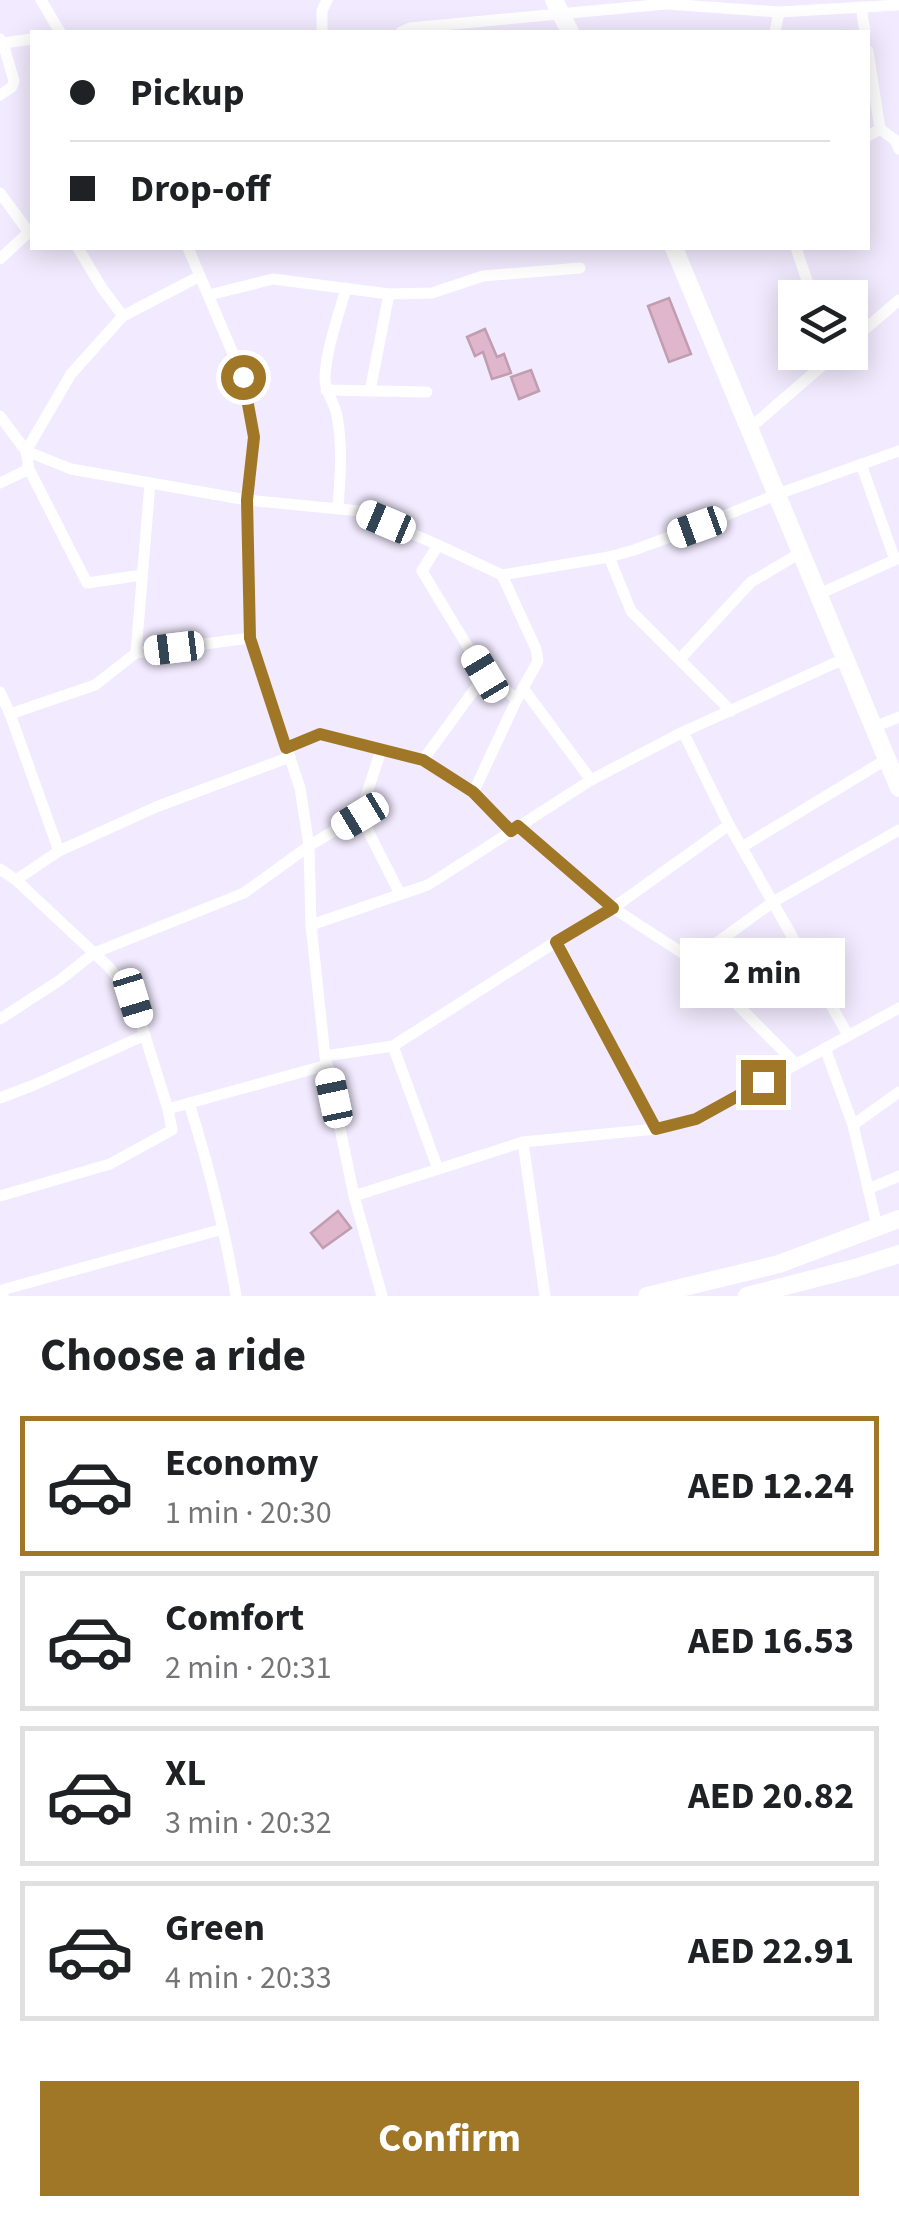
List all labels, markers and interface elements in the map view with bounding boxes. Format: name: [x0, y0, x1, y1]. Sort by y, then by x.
text: Pickup: [130, 66, 244, 120]
text: Drop-off: [130, 162, 270, 216]
map controls: [778, 280, 868, 370]
button: layers: [778, 280, 868, 370]
route start: [221, 355, 266, 400]
car: [353, 496, 419, 548]
car: [664, 503, 730, 551]
car: [142, 629, 206, 667]
car: [457, 641, 513, 707]
car: [327, 788, 393, 844]
callout: 2 min: [680, 937, 846, 1007]
text: 2 min: [724, 950, 801, 996]
car: [110, 965, 156, 1031]
route end: [741, 1060, 786, 1105]
car: [313, 1066, 355, 1130]
text: Choose a ride: [40, 1324, 306, 1388]
text: Economy: [165, 1436, 318, 1490]
icon: car: [45, 1441, 135, 1531]
text: AED 12.24: [688, 1459, 854, 1513]
text: 1 min · 20:30: [165, 1490, 332, 1536]
text: Comfort: [165, 1591, 304, 1645]
icon: car: [45, 1596, 135, 1686]
text: AED 16.53: [688, 1614, 854, 1668]
text: 2 min · 20:31: [165, 1645, 332, 1691]
text: XL: [165, 1746, 206, 1800]
icon: car: [45, 1751, 135, 1841]
text: AED 20.82: [688, 1769, 854, 1823]
text: 3 min · 20:32: [165, 1800, 332, 1846]
text: Green: [165, 1901, 265, 1955]
icon: car: [45, 1906, 135, 1996]
text: AED 22.91: [688, 1924, 854, 1978]
text: 4 min · 20:33: [165, 1955, 332, 2001]
button: Confirm: [40, 2081, 859, 2196]

